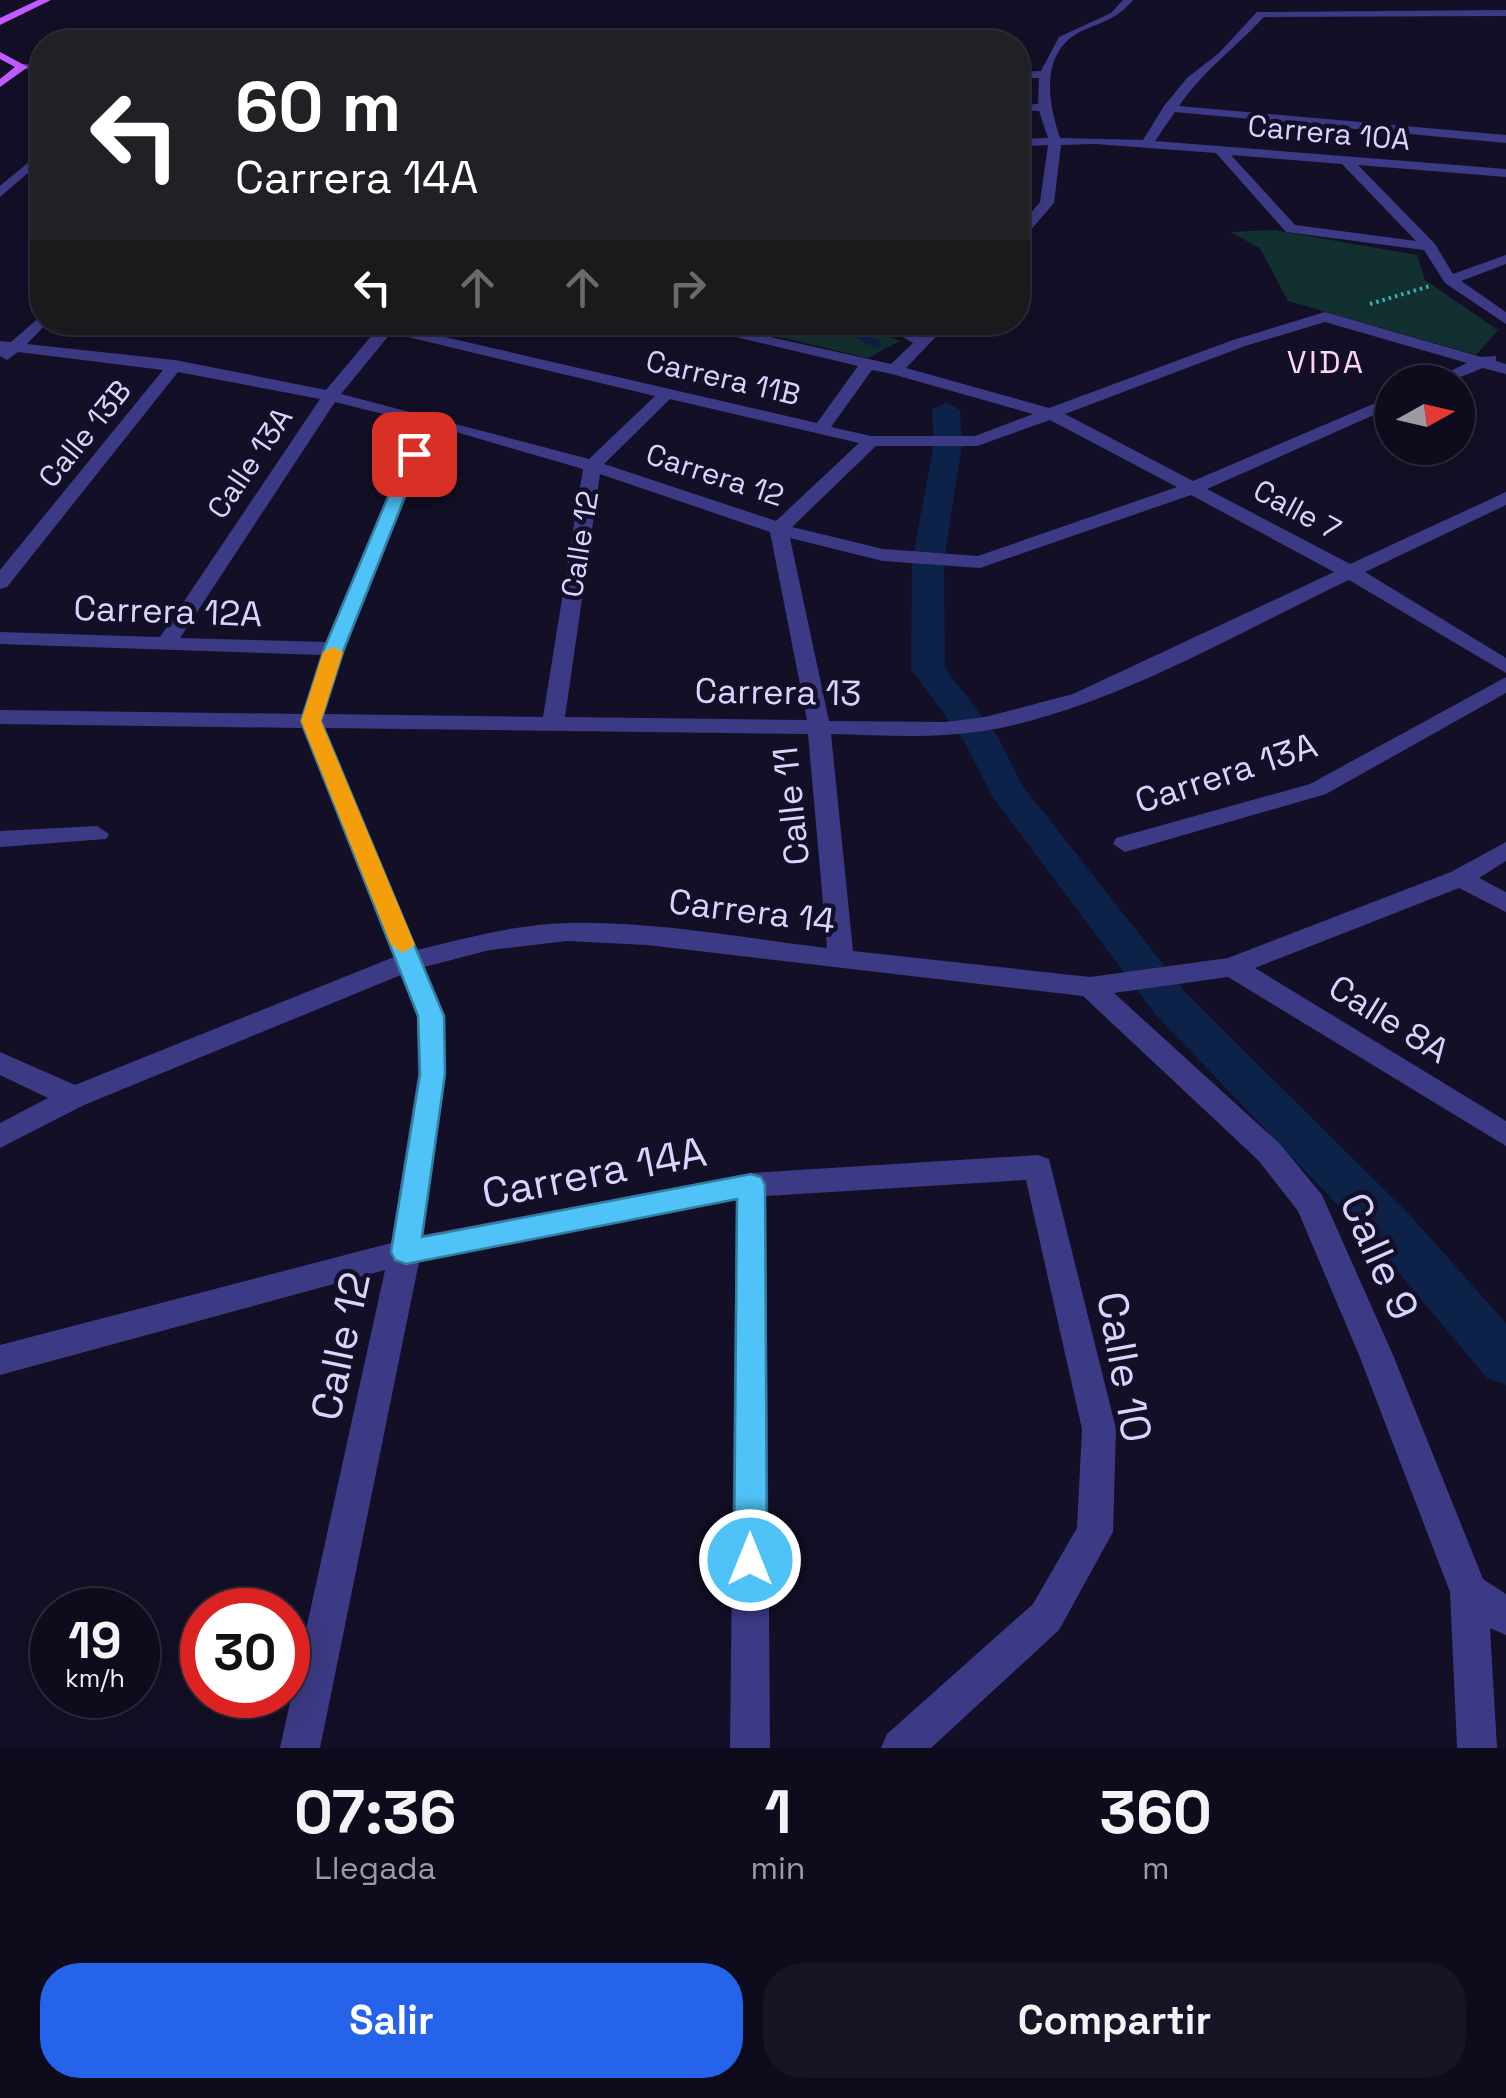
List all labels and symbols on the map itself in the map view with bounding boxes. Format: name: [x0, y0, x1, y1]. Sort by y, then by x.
street label: Carrera 10A: [1246, 106, 1412, 159]
street label: Carrera 11B: [642, 341, 804, 414]
district label: VIDA: [1287, 342, 1365, 382]
north arrow: [1375, 365, 1475, 465]
street label: Calle 13B: [29, 372, 140, 495]
street label: Calle 13A: [198, 399, 301, 526]
pin: [372, 412, 457, 497]
street label: Carrera 12: [641, 434, 789, 515]
street label: Calle 7: [1247, 470, 1348, 549]
street label: Calle 12: [552, 488, 607, 600]
street label: Carrera 12A: [73, 586, 263, 636]
street label: Carrera 13: [694, 669, 862, 715]
street label: Carrera 13A: [1130, 723, 1322, 823]
street label: Calle 11: [763, 745, 819, 867]
street label: Carrera 14: [666, 879, 838, 943]
street label: Calle 8A: [1321, 965, 1457, 1073]
street label: Carrera 14A: [478, 1125, 711, 1220]
street label: Calle 9: [1328, 1185, 1431, 1328]
street label: Calle 12: [299, 1267, 382, 1425]
street label: Calle 10: [1085, 1288, 1164, 1446]
position arrow: [698, 1508, 802, 1612]
speed limit sign: 30: [180, 1588, 310, 1718]

